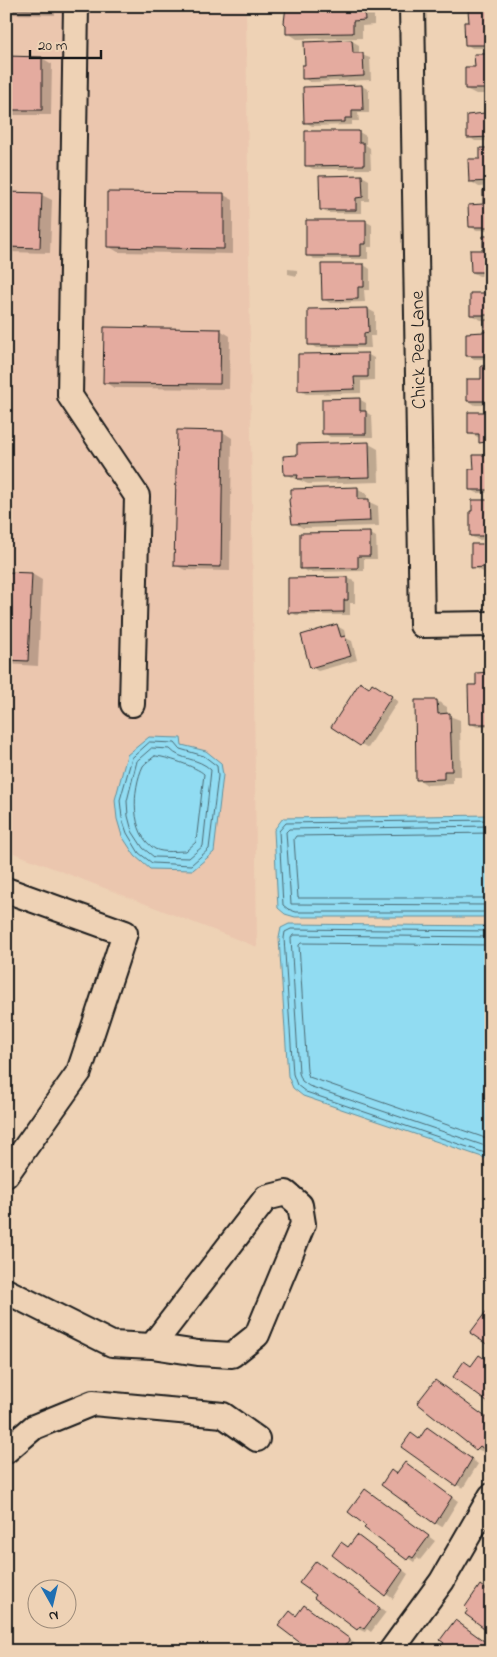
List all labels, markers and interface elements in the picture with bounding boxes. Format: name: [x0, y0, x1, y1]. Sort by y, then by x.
scale bar: [30, 28, 101, 60]
text: 20 m: [38, 35, 68, 57]
street label: Chick Pea Lane: [404, 290, 435, 410]
north arrow: [28, 1580, 78, 1630]
text: N: [47, 1604, 60, 1626]

